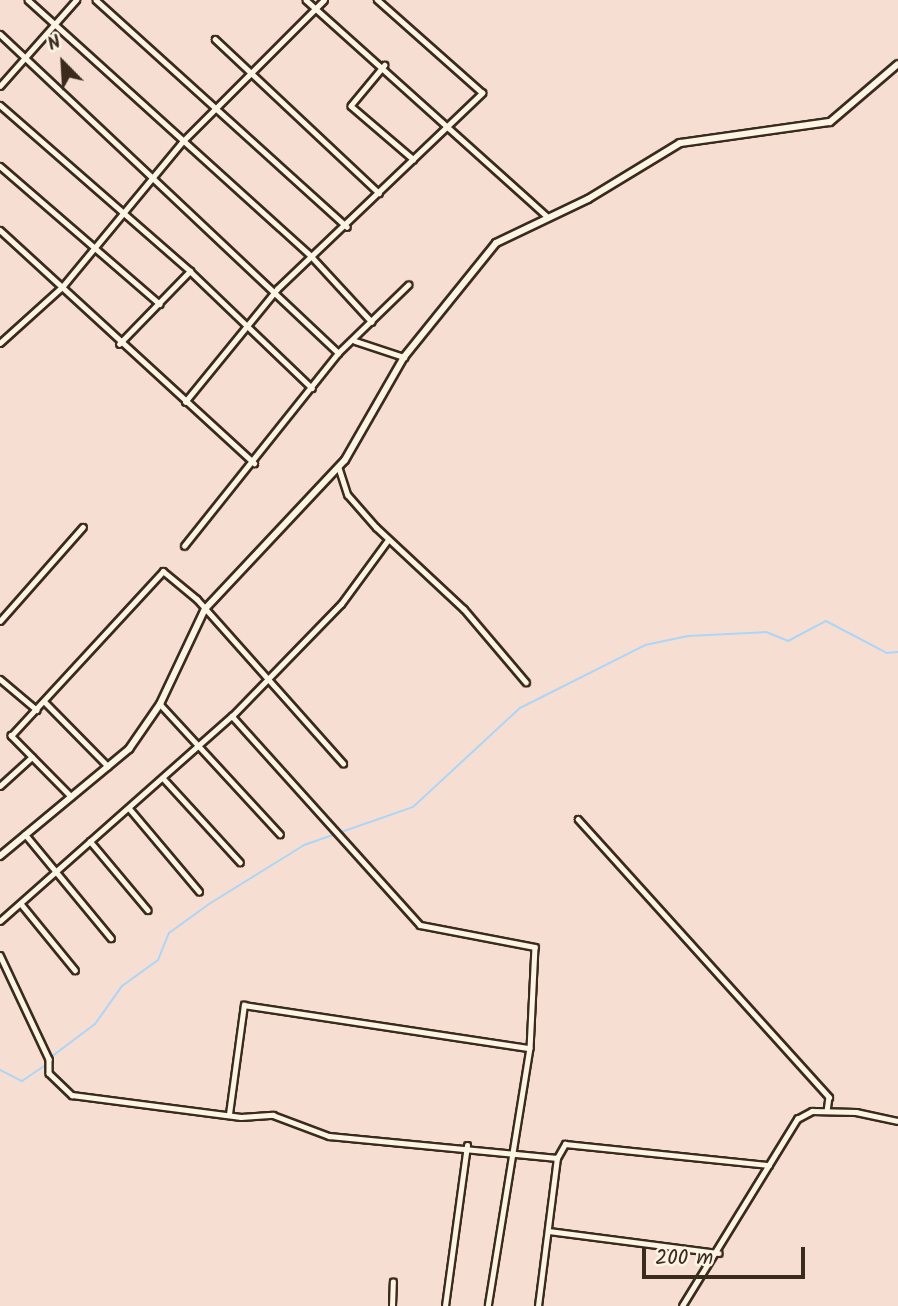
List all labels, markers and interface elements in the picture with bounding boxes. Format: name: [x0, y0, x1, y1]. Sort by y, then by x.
north arrow: [28, 28, 98, 98]
text: N: [43, 28, 66, 60]
scale bar: [646, 1232, 809, 1276]
text: 200 m: [655, 1242, 713, 1275]

